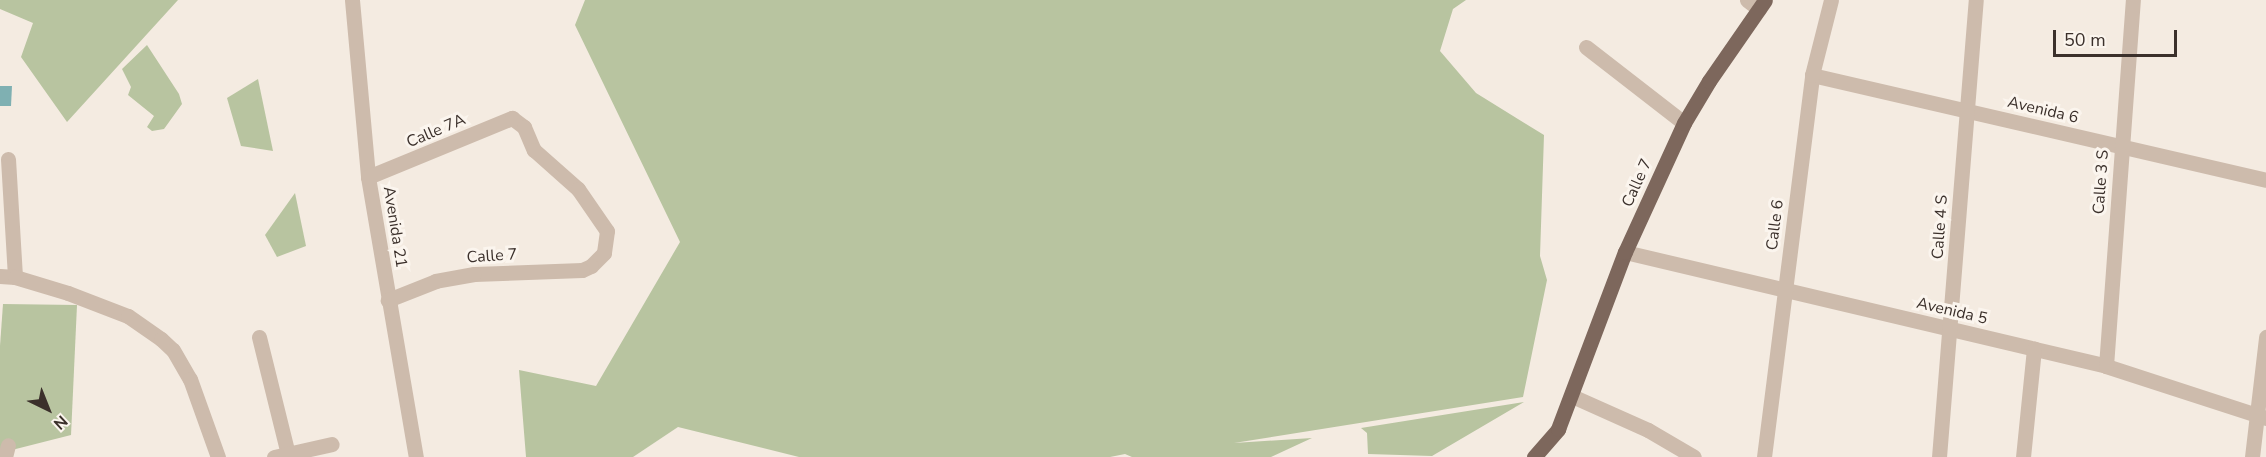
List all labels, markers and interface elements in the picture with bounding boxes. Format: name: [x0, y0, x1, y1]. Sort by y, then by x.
scale bar: [2056, 18, 2180, 56]
text: 50 m: [2064, 28, 2106, 52]
street label: Avenida 6: [2006, 93, 2080, 127]
street label: Calle 7A: [404, 110, 468, 152]
street label: Calle 3 S: [2089, 149, 2113, 215]
street label: Calle 7: [1618, 156, 1656, 210]
street label: Avenida 21: [379, 185, 411, 269]
street label: Calle 4 S: [1928, 194, 1952, 260]
street label: Calle 6: [1762, 199, 1788, 251]
street label: Calle 7: [466, 245, 518, 267]
street label: Avenida 5: [1915, 294, 1989, 328]
north arrow: [18, 379, 78, 439]
text: N: [48, 410, 72, 434]

